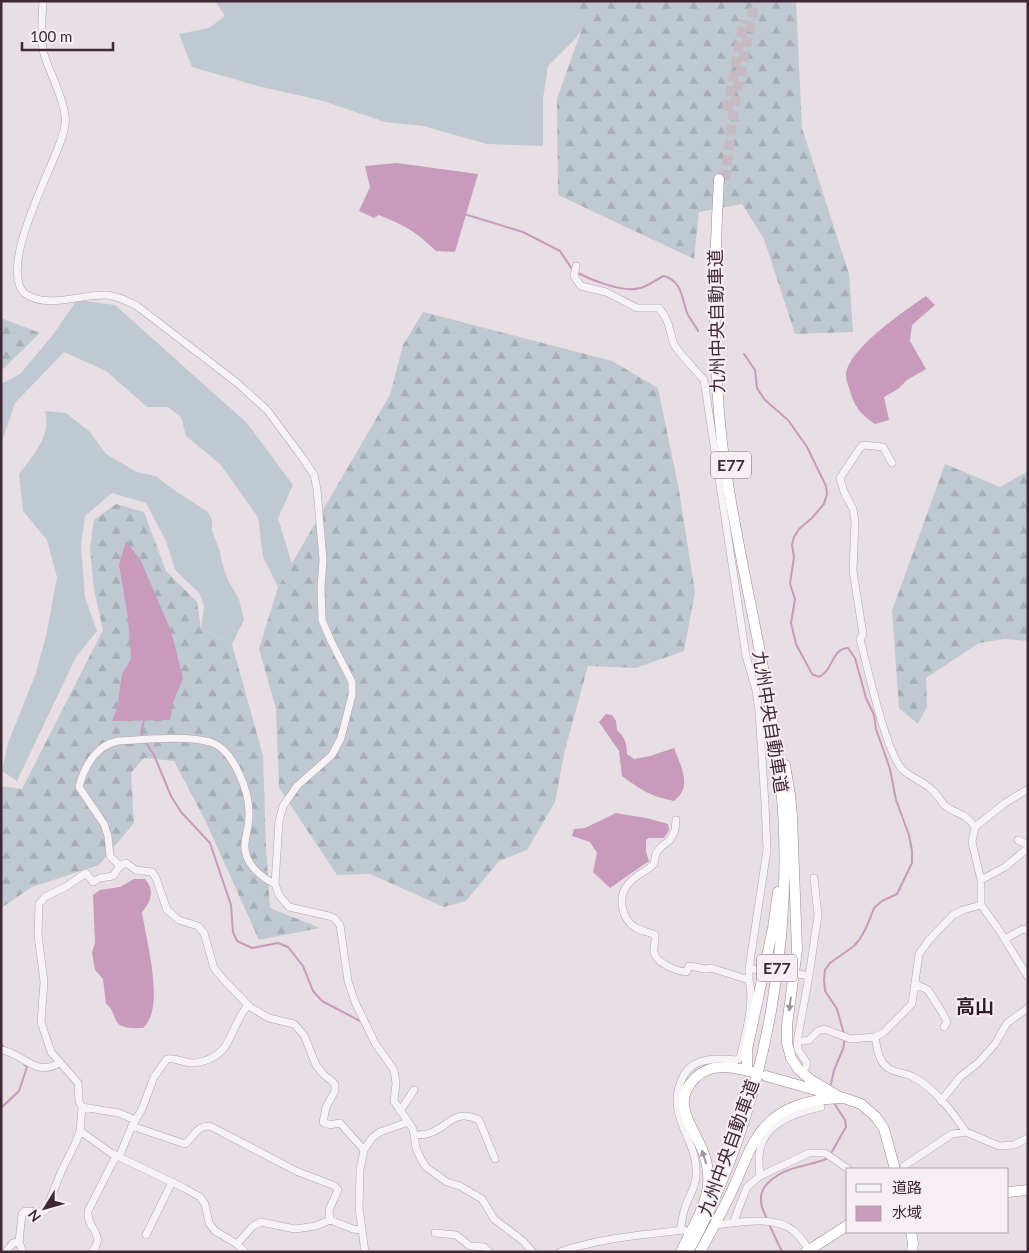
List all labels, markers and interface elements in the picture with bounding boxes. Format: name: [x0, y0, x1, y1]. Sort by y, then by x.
scale bar: [22, 20, 114, 52]
text: 100 m: [30, 27, 72, 45]
street label: 九州中央自動車道: [704, 249, 728, 393]
road number: E77: [711, 452, 751, 478]
street label: 九州中央自動車道: [749, 649, 793, 795]
road number: E77: [757, 954, 797, 981]
district label: 高山: [956, 994, 994, 1017]
one-way arrow: [786, 996, 794, 1012]
street label: 九州中央自動車道: [693, 1076, 763, 1219]
one-way arrow: [700, 1149, 707, 1164]
legend: [846, 1168, 1009, 1233]
text: 道路: [892, 1178, 922, 1196]
north arrow: [20, 1183, 70, 1233]
text: 水域: [892, 1203, 922, 1221]
text: N: [24, 1207, 44, 1226]

